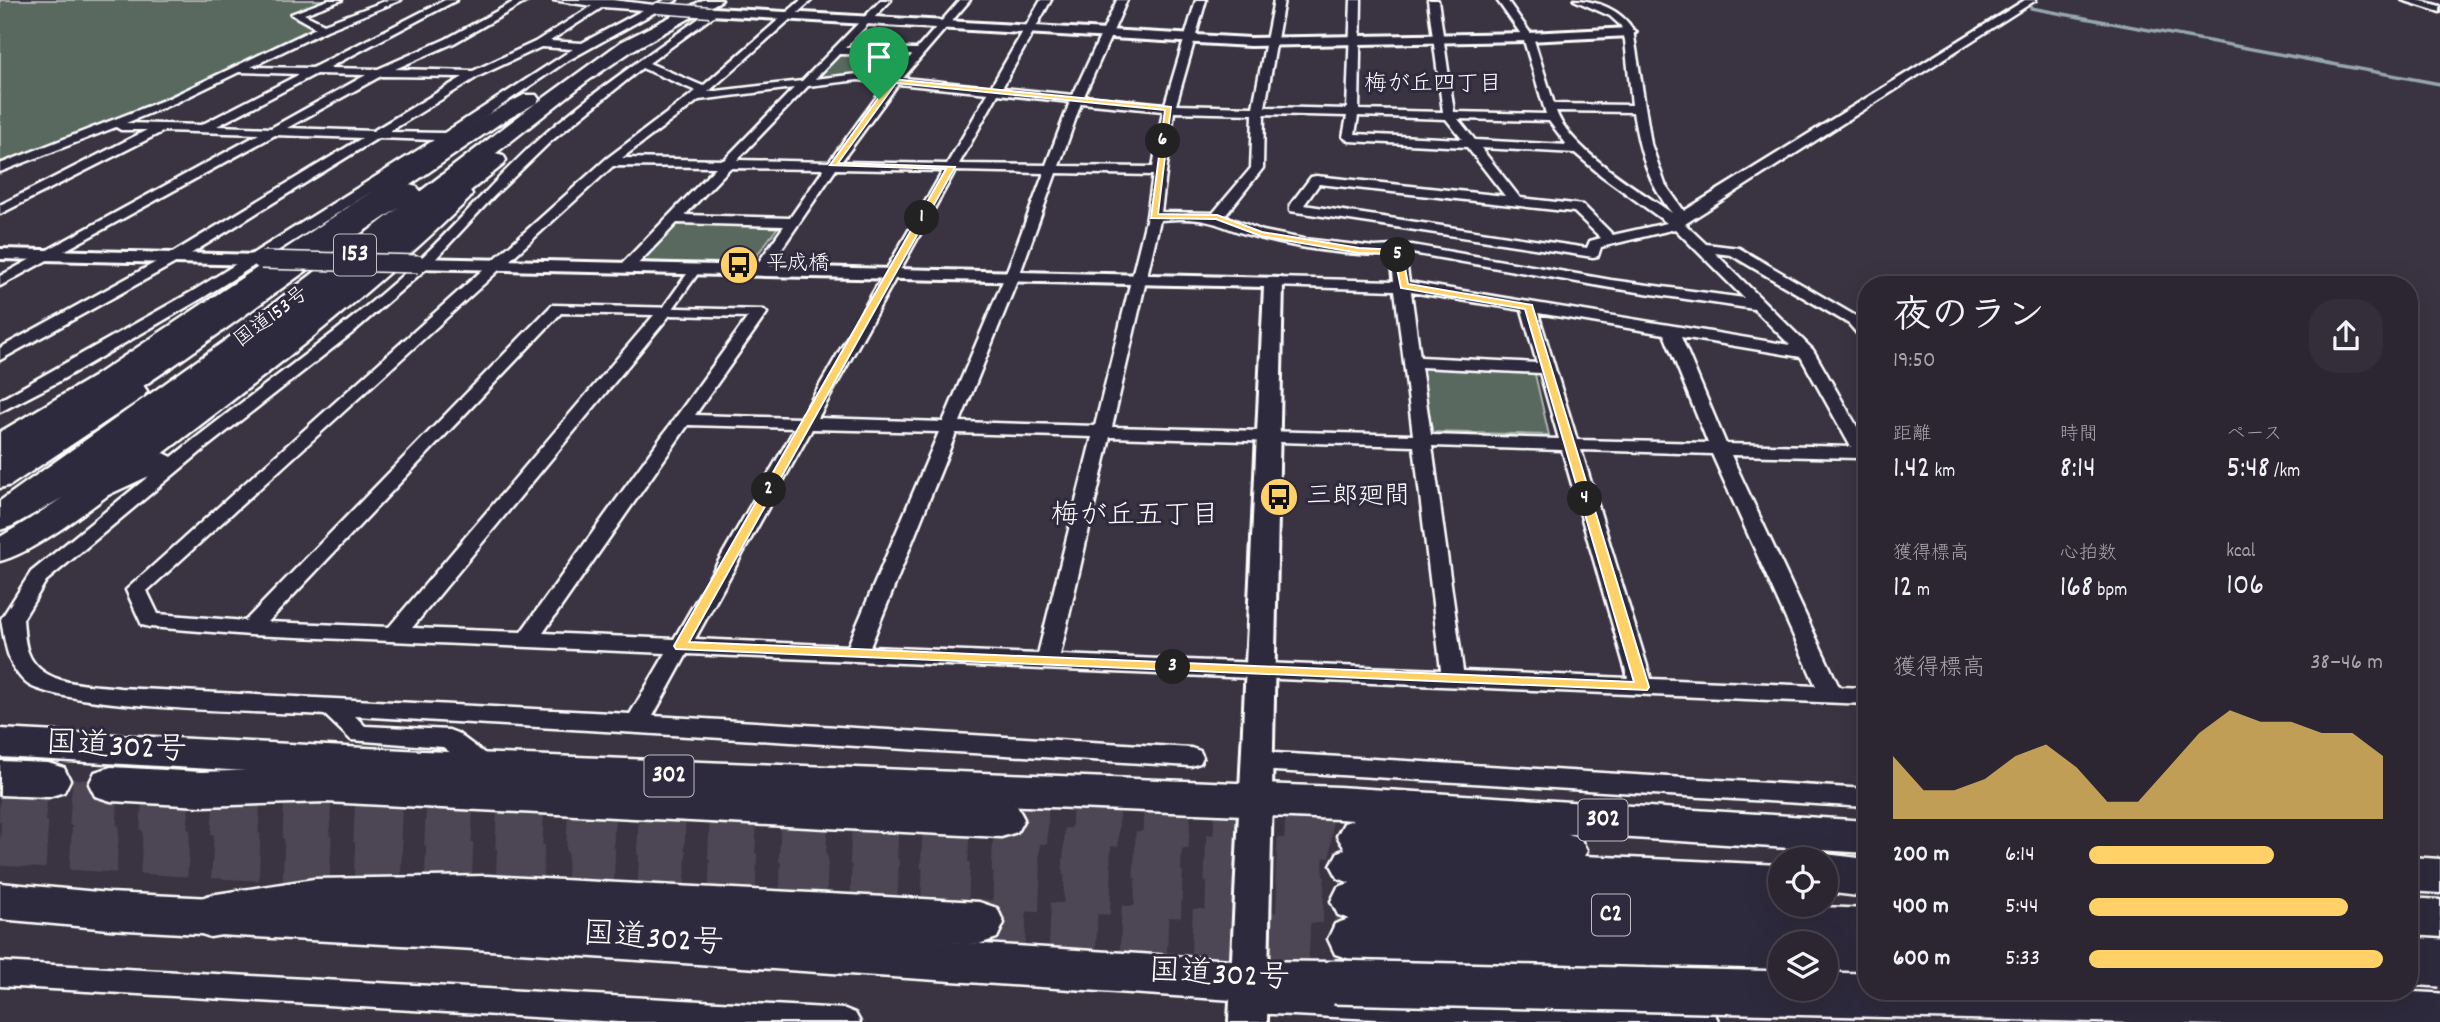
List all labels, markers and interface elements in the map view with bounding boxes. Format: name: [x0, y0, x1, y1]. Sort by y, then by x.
pin: [849, 27, 909, 99]
icon: arrive: [860, 38, 898, 76]
district label: 梅が丘四丁目: [1364, 69, 1502, 102]
pin: 6: [1146, 124, 1180, 158]
text: 6: [1158, 127, 1167, 154]
pin: 1: [904, 200, 940, 235]
text: 1: [919, 204, 924, 231]
road number: 153: [334, 234, 376, 276]
pin: 5: [1380, 238, 1416, 272]
text: 5: [1393, 241, 1402, 268]
bus stop icon: 平成橋: [718, 244, 760, 286]
place label: 平成橋: [766, 250, 829, 280]
street label: 国道153号: [228, 280, 316, 356]
text: 夜のラン: [1893, 291, 2045, 346]
button: share: [2309, 299, 2383, 373]
text: 19:50: [1893, 345, 1936, 378]
text: 距離: [1893, 422, 1931, 449]
text: 時間: [2060, 422, 2098, 449]
text: ペース: [2226, 422, 2282, 449]
text: 1.42: [1893, 449, 1930, 492]
text: 8:14: [2060, 449, 2096, 492]
text: 5:48: [2226, 449, 2270, 492]
text: km: [1930, 459, 1955, 486]
text: /km: [2270, 459, 2300, 486]
pin: 2: [752, 472, 786, 508]
text: 2: [764, 476, 773, 503]
bus stop icon: 三郎廻間: [1258, 476, 1300, 518]
place label: 三郎廻間: [1306, 479, 1410, 516]
pin: 4: [1568, 482, 1602, 516]
text: 4: [1581, 485, 1588, 512]
district label: 梅が丘五丁目: [1051, 498, 1219, 538]
text: kcal: [2226, 539, 2255, 566]
text: 獲得標高: [1893, 541, 1969, 568]
text: 心拍数: [2060, 541, 2117, 568]
text: 106: [2226, 566, 2264, 609]
text: 12: [1893, 568, 1913, 611]
text: 168: [2060, 568, 2093, 611]
text: m: [1913, 578, 1930, 605]
text: bpm: [2093, 578, 2127, 605]
text: 38–46 m: [2310, 647, 2383, 680]
pin: 3: [1156, 650, 1190, 684]
text: 3: [1168, 653, 1177, 680]
text: 獲得標高: [1893, 653, 1985, 686]
street label: 国道302号: [44, 722, 188, 776]
road number: 302: [644, 756, 694, 796]
road number: 302: [1578, 800, 1628, 840]
text: 200 m: [1893, 839, 1949, 872]
text: 6:14: [2005, 839, 2035, 872]
map controls: [1768, 847, 1838, 1001]
button: locate: [1768, 847, 1838, 917]
text: 400 m: [1893, 891, 1949, 924]
text: 5:44: [2005, 891, 2039, 924]
road number: C2: [1592, 894, 1630, 936]
street label: 国道302号: [581, 913, 725, 969]
button: layers: [1768, 931, 1838, 1001]
text: 600 m: [1893, 943, 1950, 976]
text: 5:33: [2005, 943, 2040, 976]
street label: 国道302号: [1147, 950, 1291, 1004]

